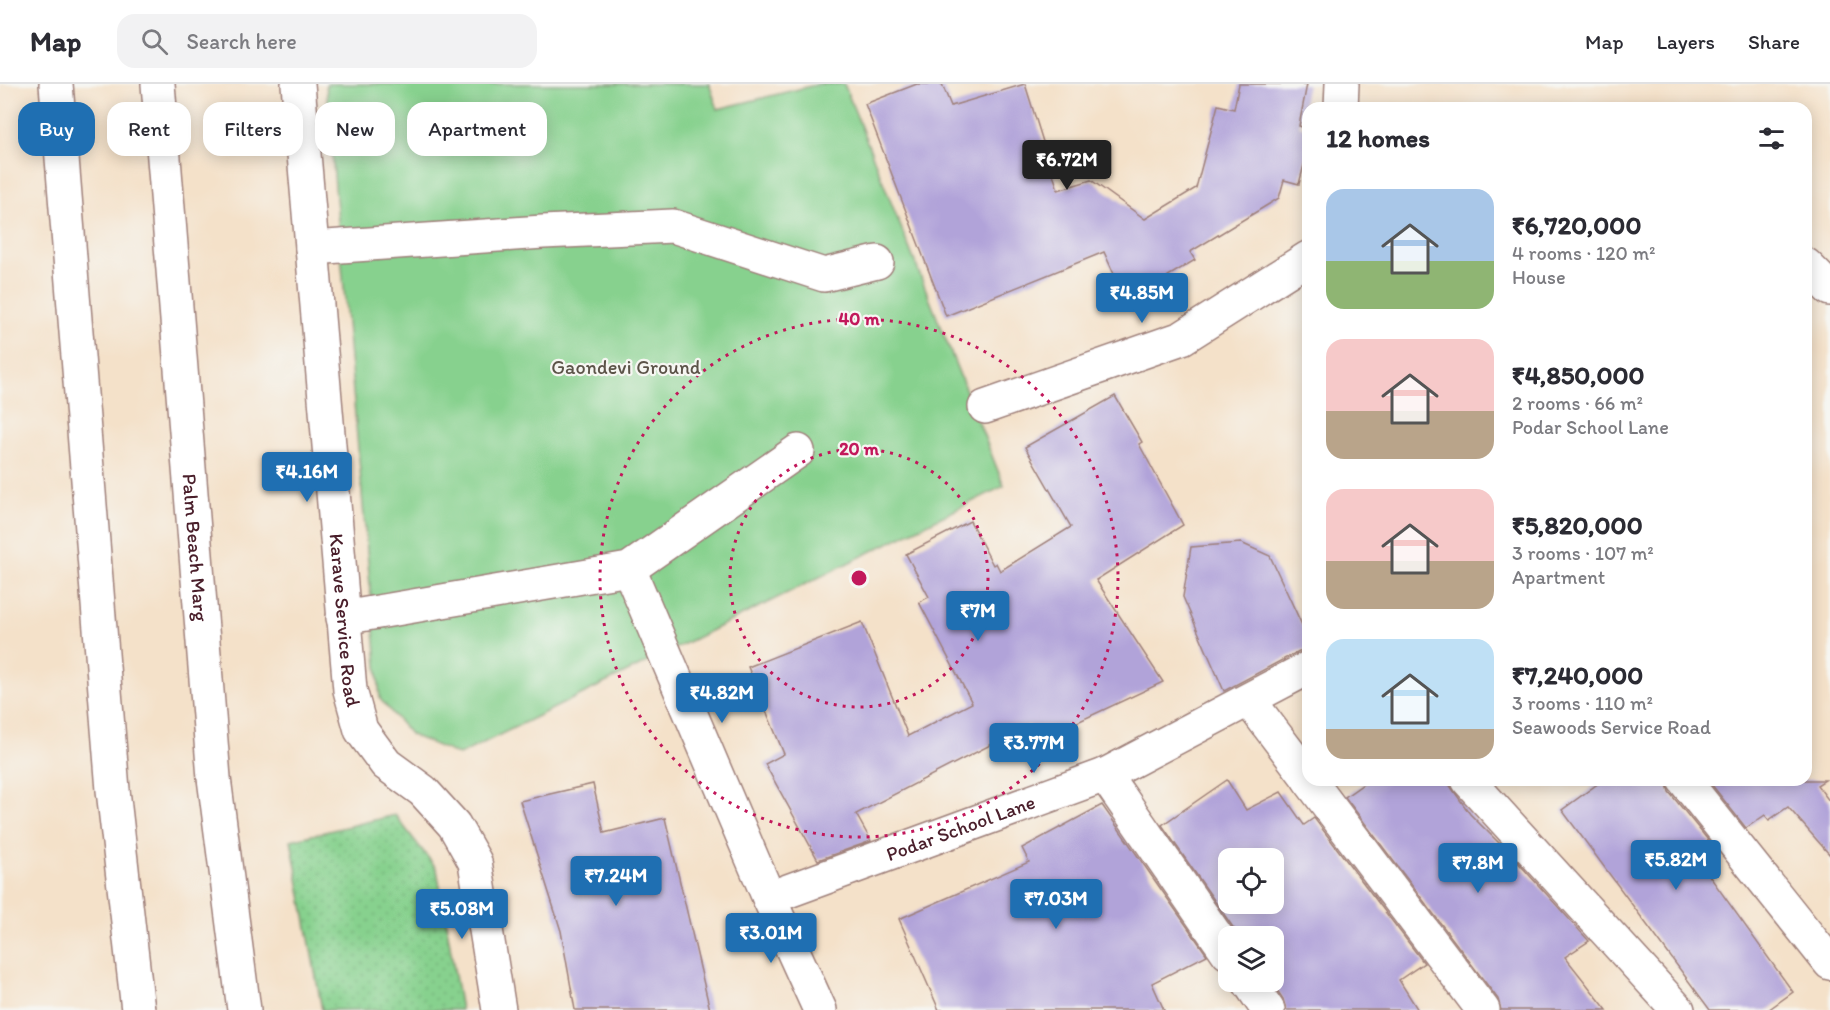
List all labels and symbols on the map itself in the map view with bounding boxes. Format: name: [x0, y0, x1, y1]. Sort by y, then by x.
pin: ₹6.72M: [1018, 140, 1116, 191]
pin: ₹4.85M: [1093, 273, 1191, 324]
text: 40 m: [838, 308, 880, 330]
park label: Gaondevi Ground: [551, 355, 701, 379]
text: 20 m: [839, 438, 880, 460]
pin: ₹4.16M: [258, 452, 356, 503]
street label: Palm Beach Marg: [177, 473, 213, 623]
street label: Karave Service Road: [325, 532, 366, 709]
centre of rings: [849, 568, 869, 588]
pin: ₹7M: [949, 591, 1007, 642]
pin: ₹4.82M: [673, 673, 771, 724]
pin: ₹3.77M: [985, 723, 1083, 774]
street label: Podar School Lane: [883, 790, 1038, 866]
pin: ₹5.82M: [1627, 840, 1725, 891]
pin: ₹7.8M: [1436, 843, 1520, 894]
pin: ₹7.24M: [567, 856, 665, 907]
pin: ₹7.03M: [1007, 879, 1105, 930]
pin: ₹5.08M: [413, 889, 511, 940]
pin: ₹3.01M: [722, 913, 820, 964]

